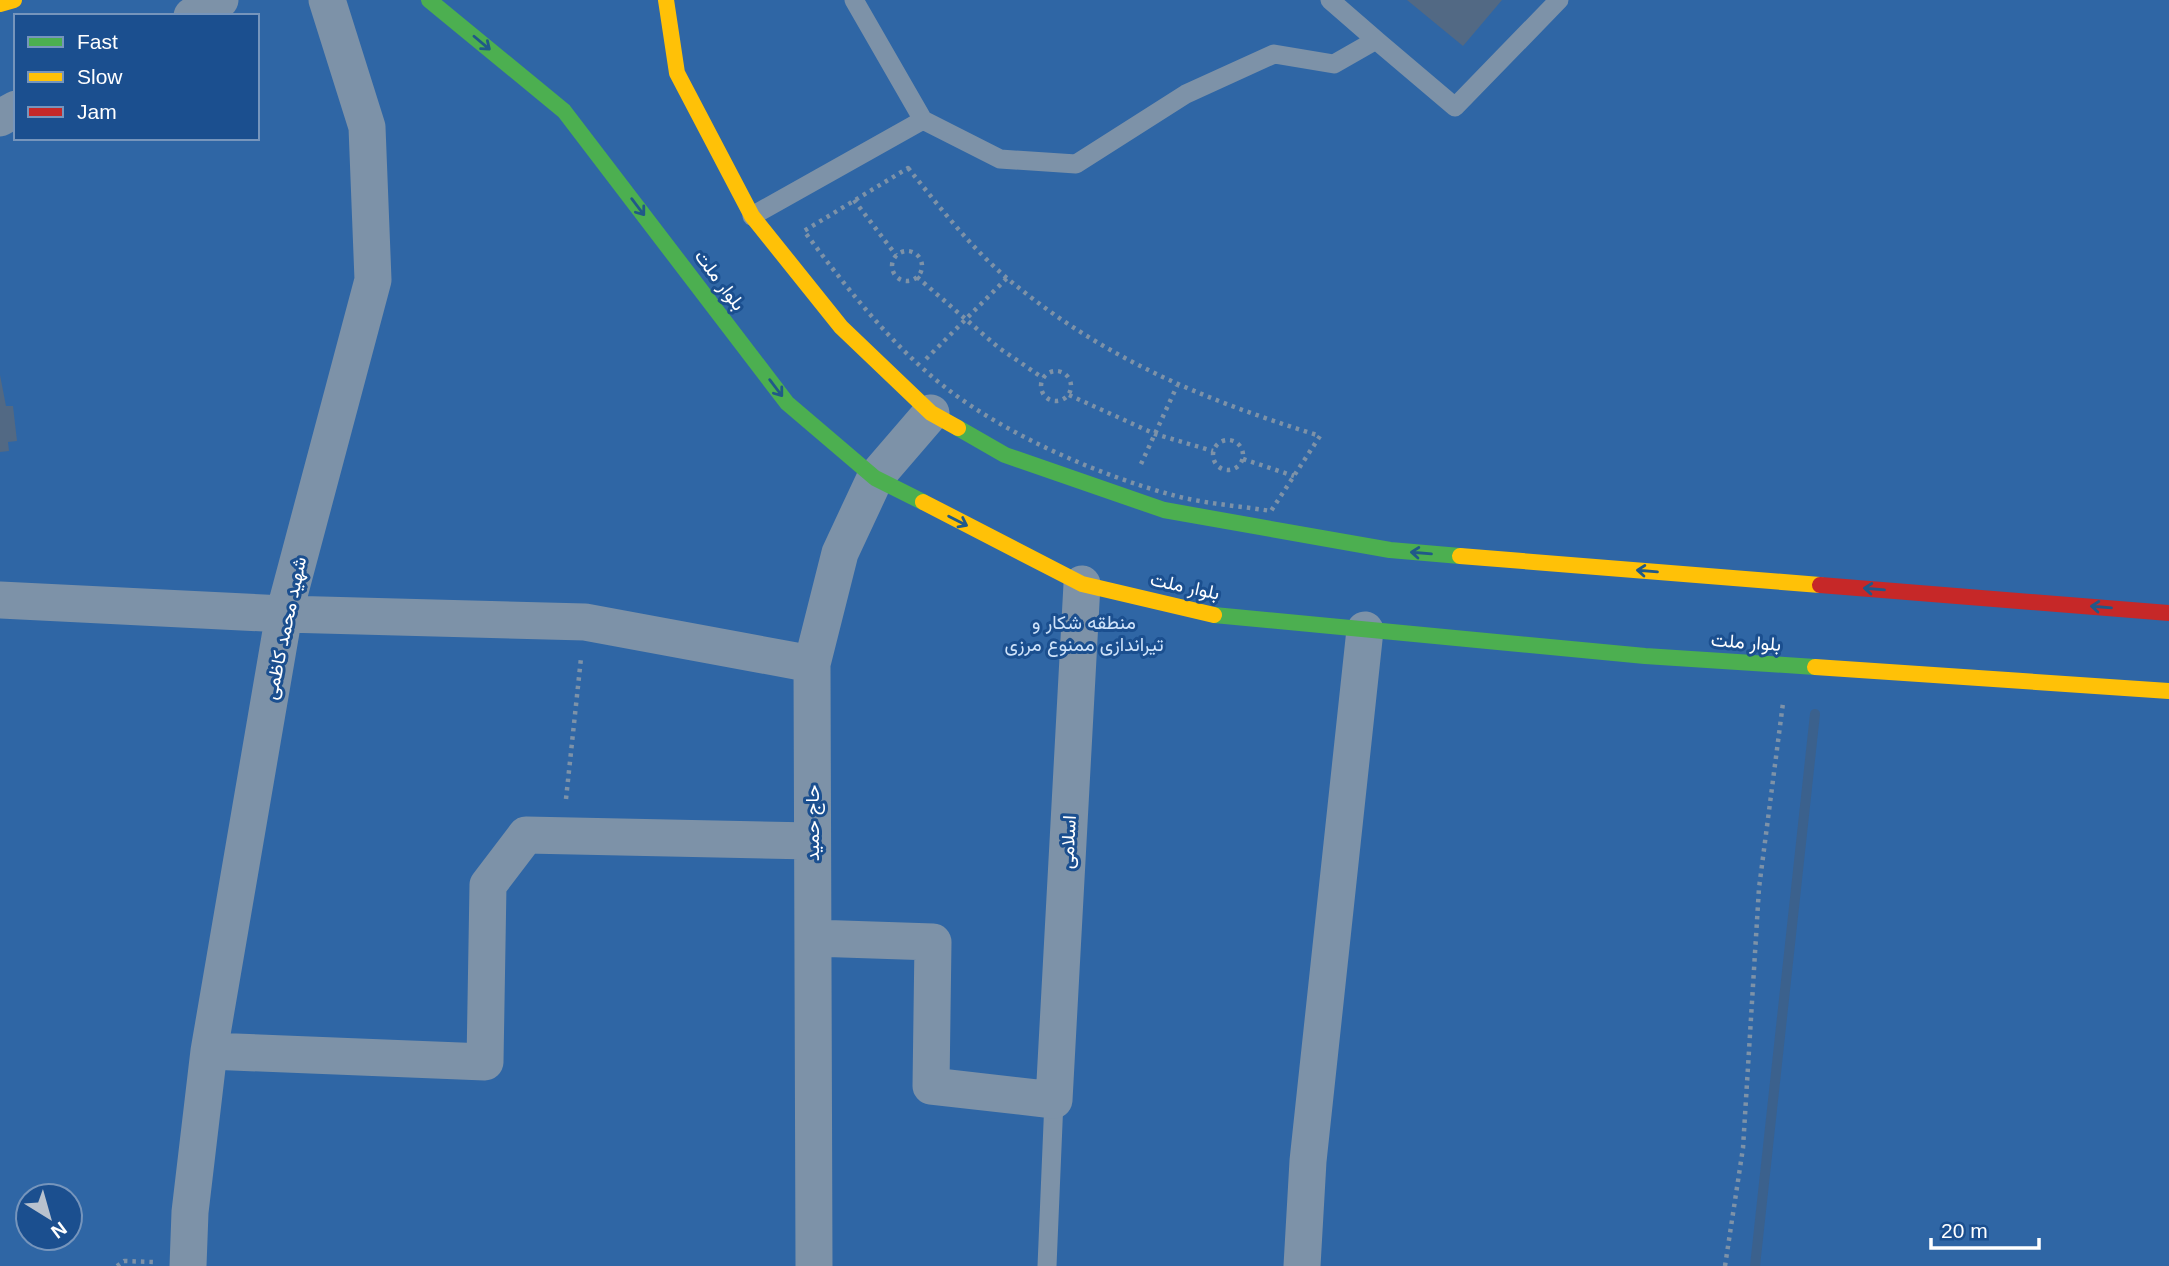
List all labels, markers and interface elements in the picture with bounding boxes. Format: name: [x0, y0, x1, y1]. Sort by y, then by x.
legend: [14, 14, 259, 140]
text: Fast: [77, 30, 118, 53]
one-way arrow: [473, 36, 491, 51]
text: Slow: [77, 65, 123, 88]
text: Jam: [77, 100, 117, 123]
one-way arrow: [630, 198, 645, 216]
street label: بلوار ملت: [690, 246, 749, 315]
one-way arrow: [769, 378, 783, 397]
one-way arrow: [947, 514, 968, 528]
one-way arrow: [1410, 546, 1432, 559]
street label: شهید محمد کاظمی: [260, 555, 311, 701]
one-way arrow: [1637, 564, 1659, 577]
street label: بلوار ملت: [1148, 568, 1221, 605]
one-way arrow: [1863, 582, 1886, 595]
one-way arrow: [2090, 600, 2113, 613]
park label: منطقه شکار و تیراندازی ممنوع مرزی: [1005, 612, 1164, 657]
street label: بلوار ملت: [1710, 629, 1782, 656]
street label: حاج حمید: [802, 785, 825, 861]
street label: اسلامی: [1056, 815, 1081, 869]
north arrow: [14, 1182, 84, 1252]
scale bar: [1931, 1206, 2039, 1250]
text: N: [47, 1218, 71, 1243]
text: 20 m: [1941, 1219, 1988, 1242]

